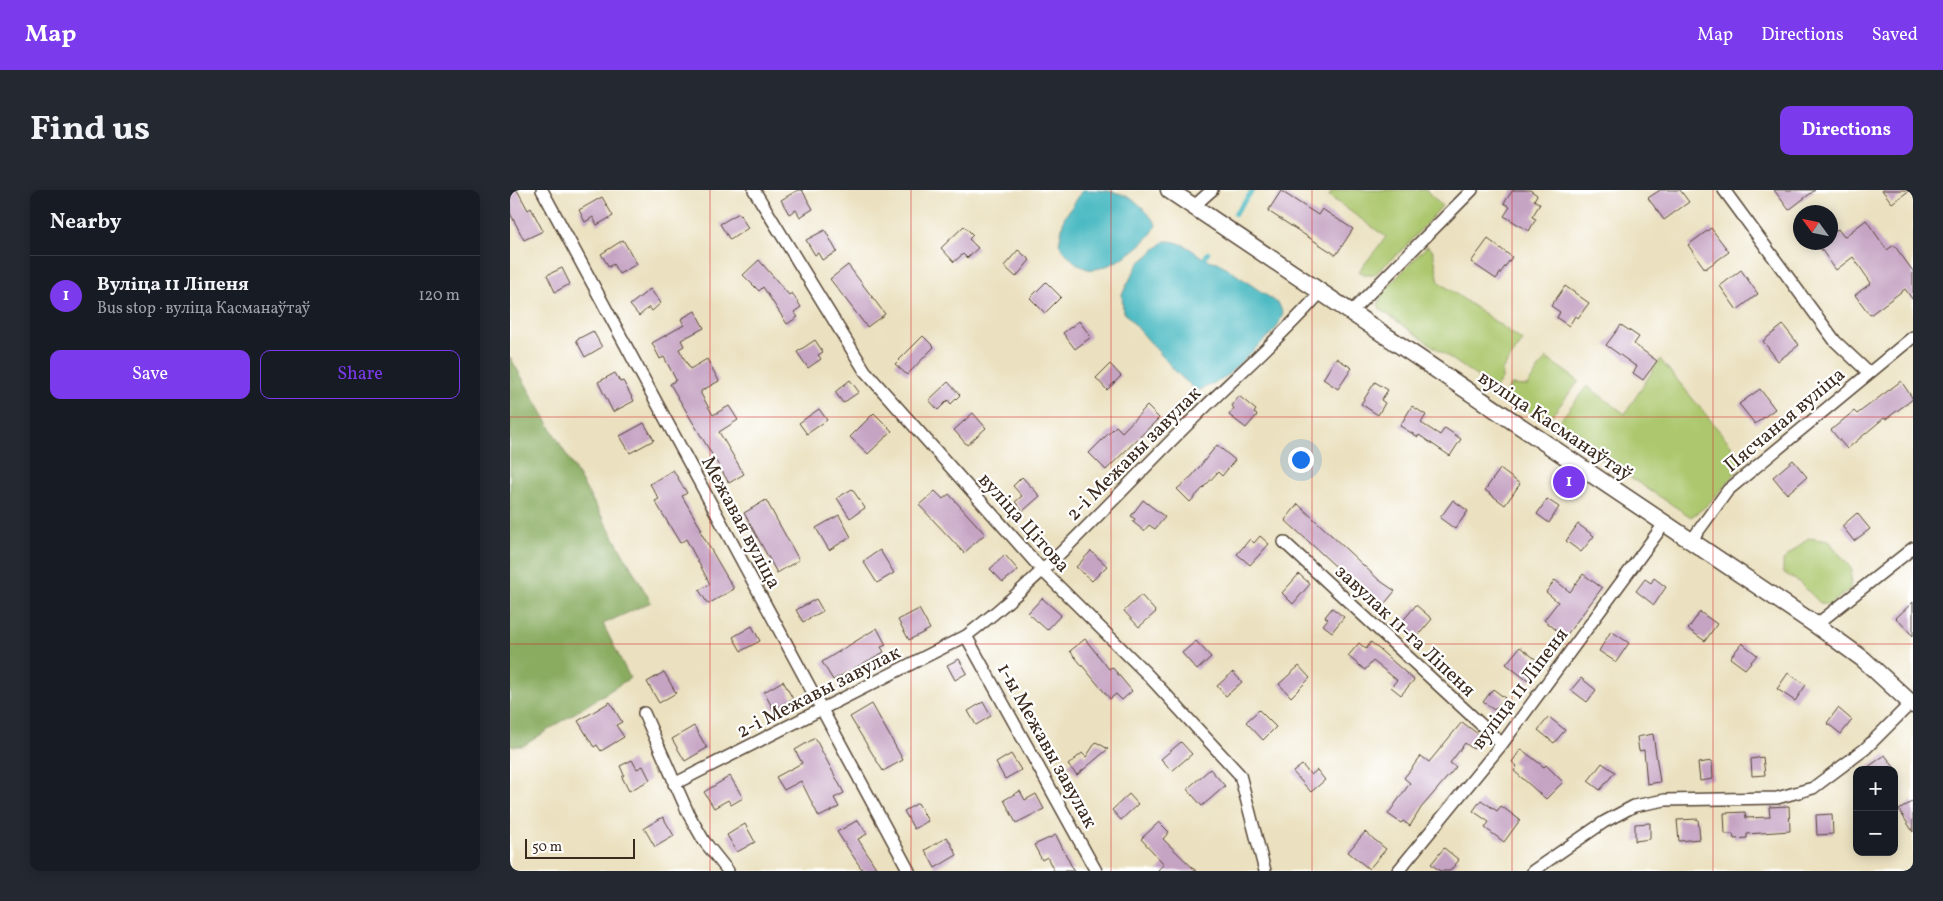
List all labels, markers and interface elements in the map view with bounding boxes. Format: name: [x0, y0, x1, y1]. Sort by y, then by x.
text: Map: [25, 18, 76, 52]
text: Map: [1697, 23, 1733, 48]
text: Directions: [1761, 23, 1844, 48]
text: Saved: [1872, 23, 1918, 48]
text: Find us: [30, 106, 150, 154]
button: Directions: [1780, 106, 1913, 155]
north arrow: [1793, 205, 1838, 250]
text: Nearby: [50, 208, 121, 237]
text: Вуліца 11 Ліпеня: [97, 272, 249, 298]
text: 1: [63, 285, 69, 307]
text: 120 m: [418, 285, 460, 307]
text: Bus stop · вуліца Касманаўтаў: [97, 298, 310, 320]
button: Save: [50, 350, 250, 399]
button: Share: [260, 350, 460, 399]
street label: Пясчаная вуліца: [1719, 361, 1852, 480]
street label: вуліца Касманаўтаў: [1472, 364, 1638, 489]
street label: 2-і Межавы завулак: [1061, 380, 1208, 528]
your location: [1288, 447, 1314, 473]
street label: Межавая вуліца: [693, 451, 787, 594]
pin: 1: [1553, 463, 1585, 501]
street label: вуліца Цітова: [971, 467, 1076, 579]
street label: завулак 11-га Ліпеня: [1328, 559, 1481, 704]
street label: вуліца 11 Ліпеня: [1466, 623, 1576, 756]
street label: 2-і Межавы завулак: [732, 639, 906, 746]
street label: 1-ы Межавы завулак: [989, 658, 1104, 834]
map controls: [1853, 766, 1898, 856]
button: +: [1853, 766, 1898, 811]
button: −: [1853, 811, 1898, 856]
scale bar: [525, 836, 635, 859]
text: 50 m: [532, 838, 562, 857]

